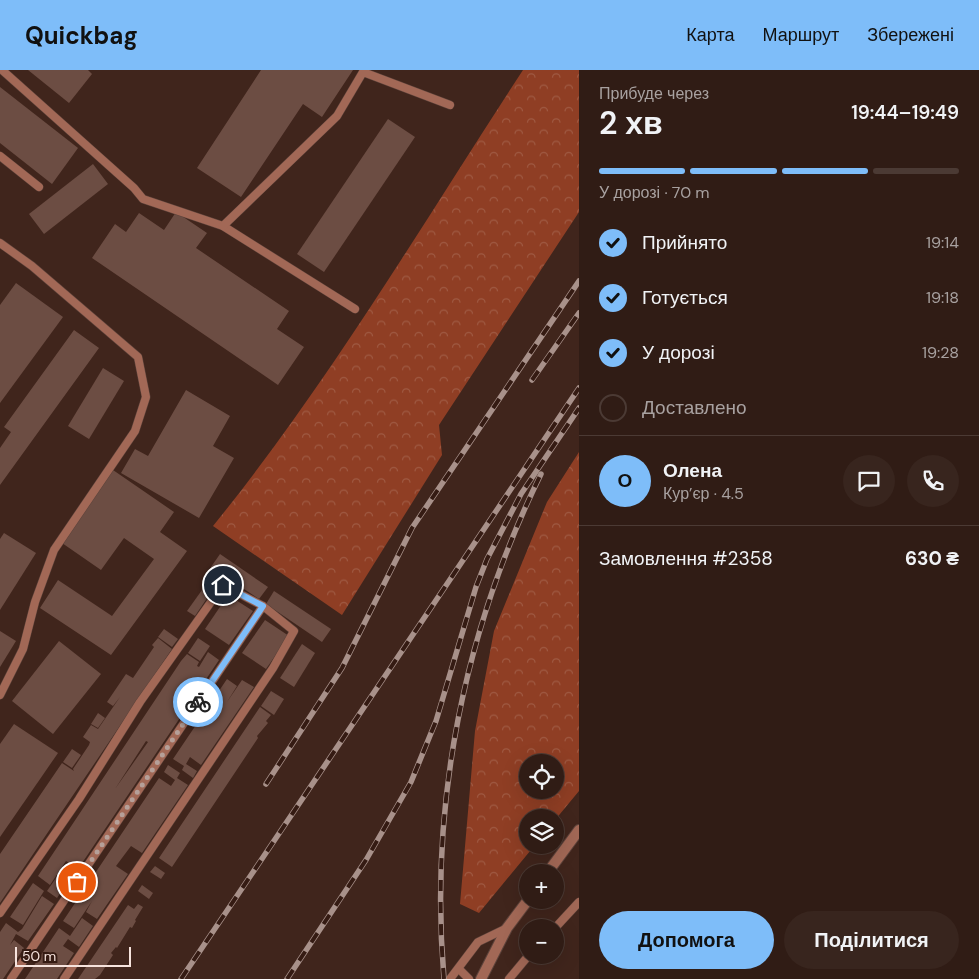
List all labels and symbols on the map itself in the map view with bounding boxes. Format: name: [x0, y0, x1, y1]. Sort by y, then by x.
pin: [202, 564, 244, 606]
courier: [173, 677, 223, 727]
pin: [56, 861, 98, 903]
scale bar: [15, 944, 131, 967]

